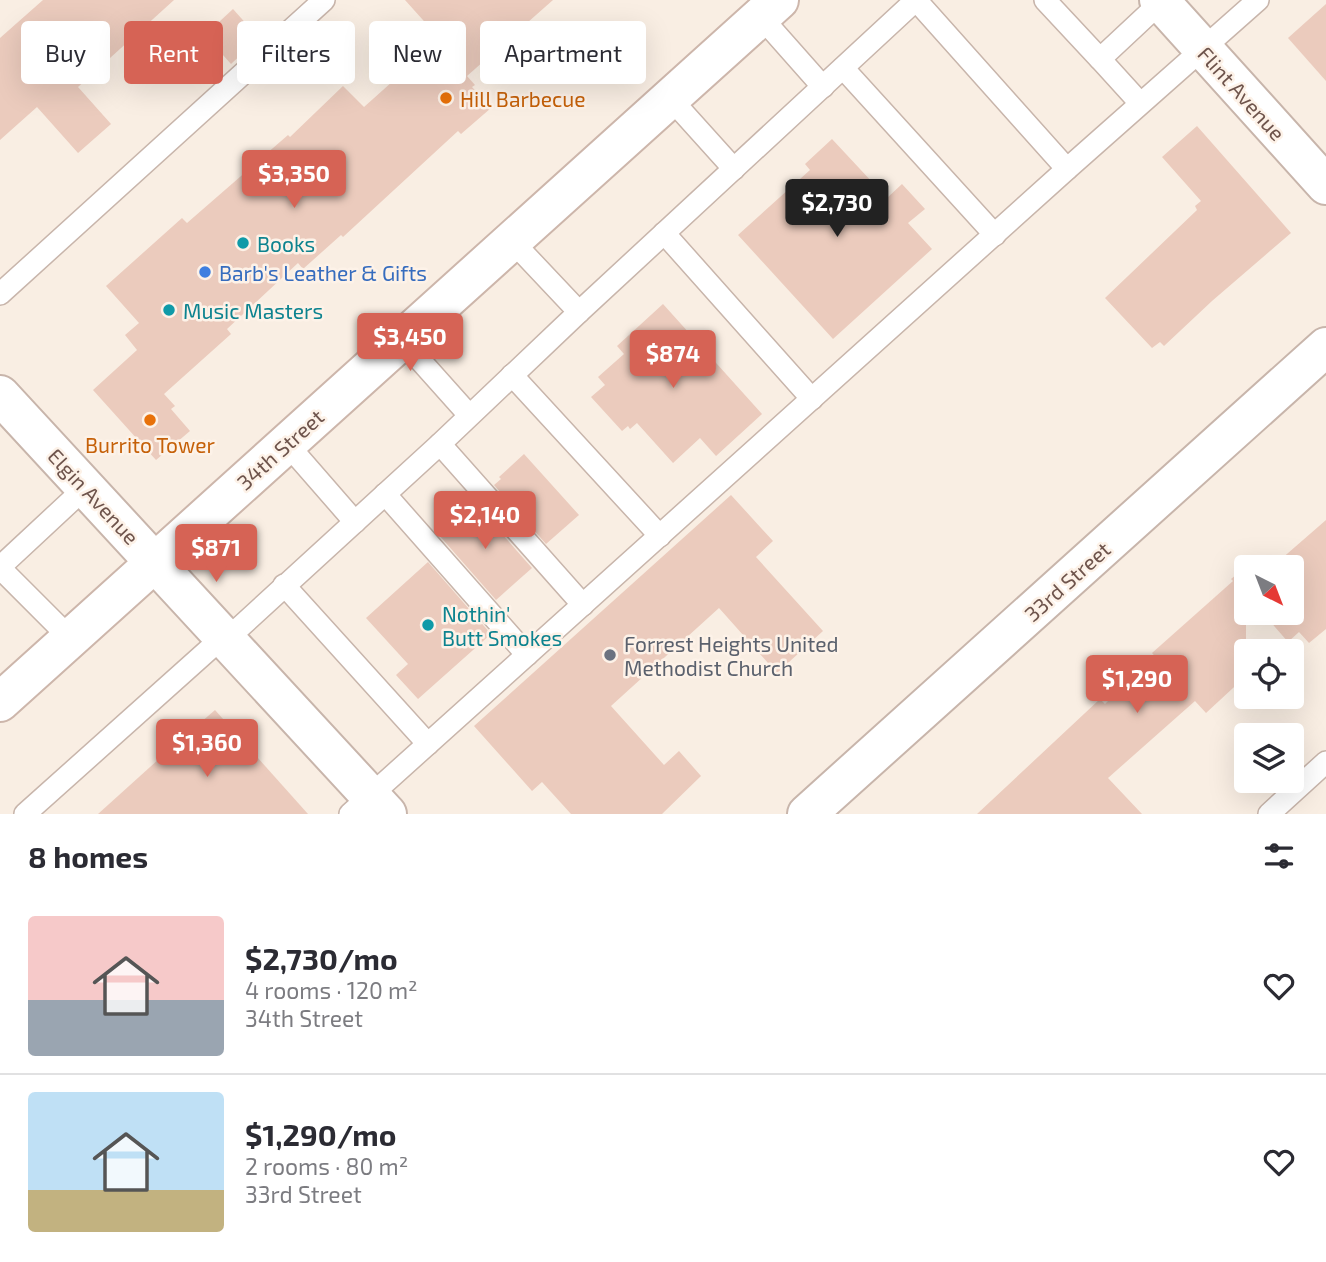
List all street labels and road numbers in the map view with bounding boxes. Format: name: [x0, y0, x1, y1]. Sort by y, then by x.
street label: Flint Avenue: [1193, 41, 1291, 145]
street label: 34th Street: [232, 404, 328, 494]
street label: Elgin Avenue: [43, 443, 145, 549]
street label: 33rd Street: [1019, 536, 1115, 626]

